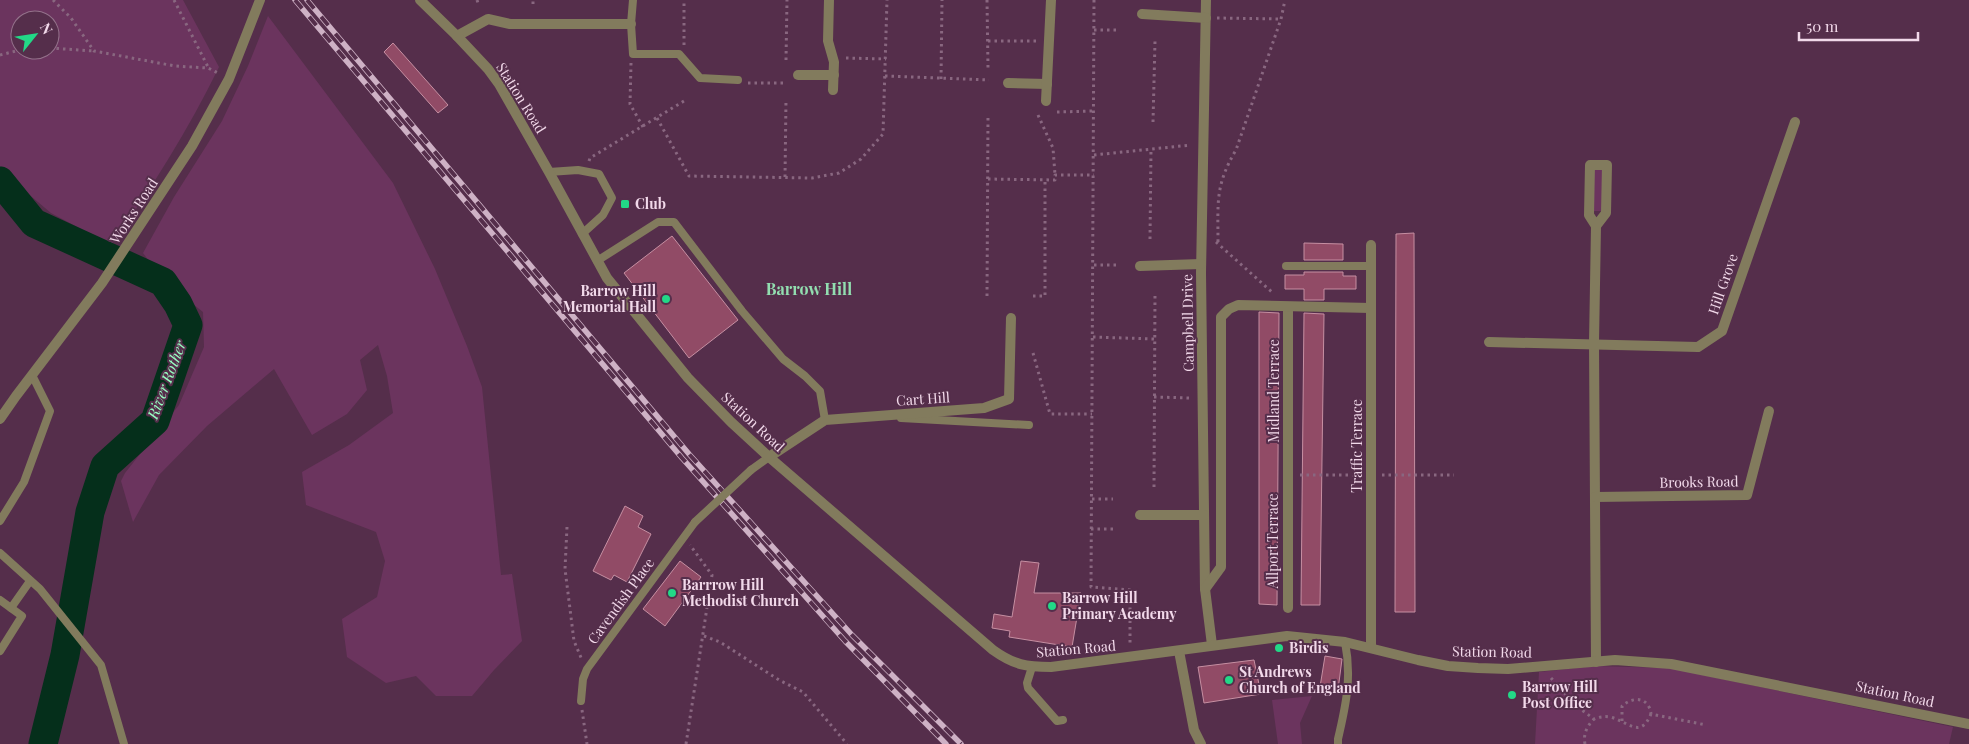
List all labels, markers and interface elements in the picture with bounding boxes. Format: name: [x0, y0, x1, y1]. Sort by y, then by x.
north arrow: [10, 10, 60, 60]
scale bar: [1799, 10, 1918, 42]
text: 50 m: [1806, 16, 1839, 36]
text: N: [36, 19, 57, 37]
street label: Station Road: [492, 59, 551, 137]
street label: Works Road: [105, 174, 162, 248]
place label: Club: [635, 194, 666, 213]
marker: Club: [619, 198, 631, 210]
street label: Hill Grove: [1703, 251, 1742, 317]
street label: Campbell Drive: [1177, 274, 1198, 372]
district label: Barrow Hill: [766, 278, 852, 299]
place label: Barrow Hill Memorial Hall: [563, 281, 657, 316]
marker: Barrow Hill Memorial Hall: [660, 293, 672, 305]
water label: River Rother: [142, 337, 190, 423]
street label: Midland Terrace: [1264, 339, 1283, 443]
street label: Station Road: [718, 387, 789, 456]
street label: Cart Hill: [895, 387, 950, 410]
street label: Traffic Terrace: [1347, 399, 1366, 493]
street label: Brooks Road: [1659, 471, 1739, 492]
street label: Allport Terrace: [1263, 493, 1282, 590]
street label: Cavendish Place: [583, 554, 658, 647]
place label: Barrrow Hill Methodist Church: [682, 575, 800, 610]
marker: Barrrow Hill Methodist Church: [666, 587, 678, 599]
place label: Barrow Hill Primary Academy: [1062, 588, 1177, 623]
marker: Barrow Hill Primary Academy: [1046, 600, 1058, 612]
street label: Station Road: [1035, 636, 1117, 661]
place label: Birdis: [1289, 638, 1328, 657]
street label: Station Road: [1452, 641, 1532, 662]
marker: Birdis: [1273, 642, 1285, 654]
place label: St Andrews Church of England: [1239, 662, 1361, 697]
marker: St Andrews Church of England: [1223, 674, 1235, 686]
street label: Station Road: [1854, 676, 1936, 711]
place label: Barrow Hill Post Office: [1522, 677, 1598, 712]
marker: Barrow Hill Post Office: [1506, 689, 1518, 701]

